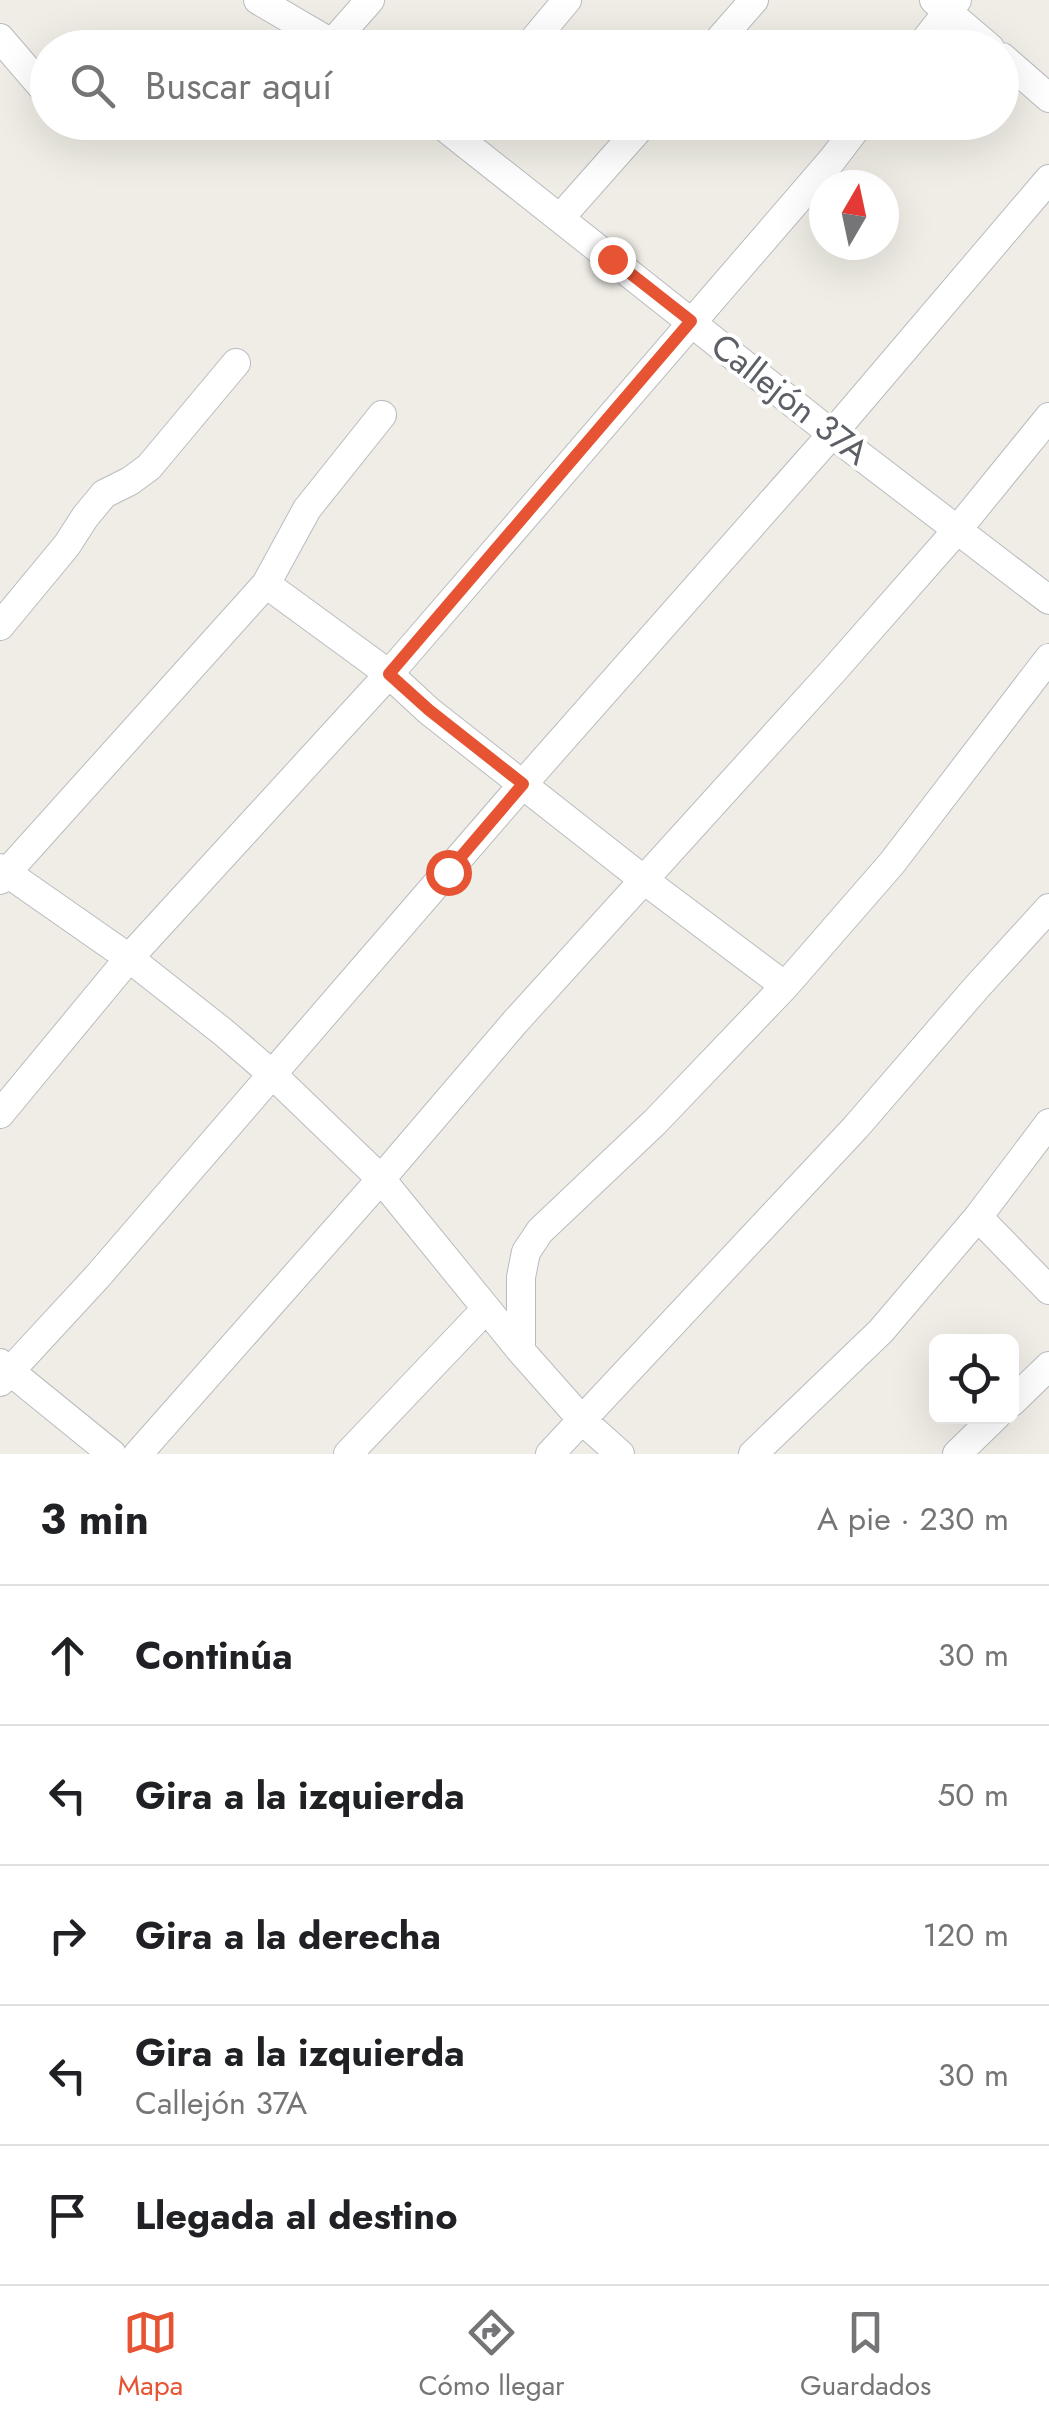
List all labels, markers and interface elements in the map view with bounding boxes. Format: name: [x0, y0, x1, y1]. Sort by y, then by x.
search box: [30, 30, 1019, 140]
icon: search: [65, 58, 120, 113]
text: Buscar aquí: [145, 58, 332, 113]
north arrow: [809, 170, 899, 260]
route end: [590, 237, 636, 283]
street label: Callejón 37A: [700, 321, 880, 477]
route start: [426, 850, 472, 896]
map controls: [929, 1334, 1019, 1424]
button: locate: [929, 1334, 1019, 1424]
text: 3 min: [40, 1489, 149, 1550]
text: A pie · 230 m: [817, 1496, 1009, 1542]
icon: ahead: [40, 1628, 95, 1683]
text: Continúa: [135, 1628, 293, 1683]
text: 30 m: [938, 1632, 1009, 1678]
icon: left: [40, 1768, 95, 1823]
text: Gira a la izquierda: [135, 1768, 465, 1823]
text: 50 m: [937, 1772, 1009, 1818]
icon: right: [40, 1908, 95, 1963]
text: Gira a la derecha: [135, 1908, 441, 1963]
text: 120 m: [923, 1912, 1009, 1958]
text: Gira a la izquierda: [135, 2025, 465, 2080]
icon: left: [40, 2048, 95, 2103]
text: 30 m: [938, 2052, 1009, 2098]
text: Callejón 37A: [135, 2080, 307, 2126]
icon: arrive: [40, 2188, 95, 2243]
text: Llegada al destino: [135, 2188, 458, 2243]
tab: Mapa: [118, 2305, 183, 2406]
tab: Cómo llegar: [418, 2305, 565, 2406]
tab: Guardados: [800, 2305, 931, 2406]

